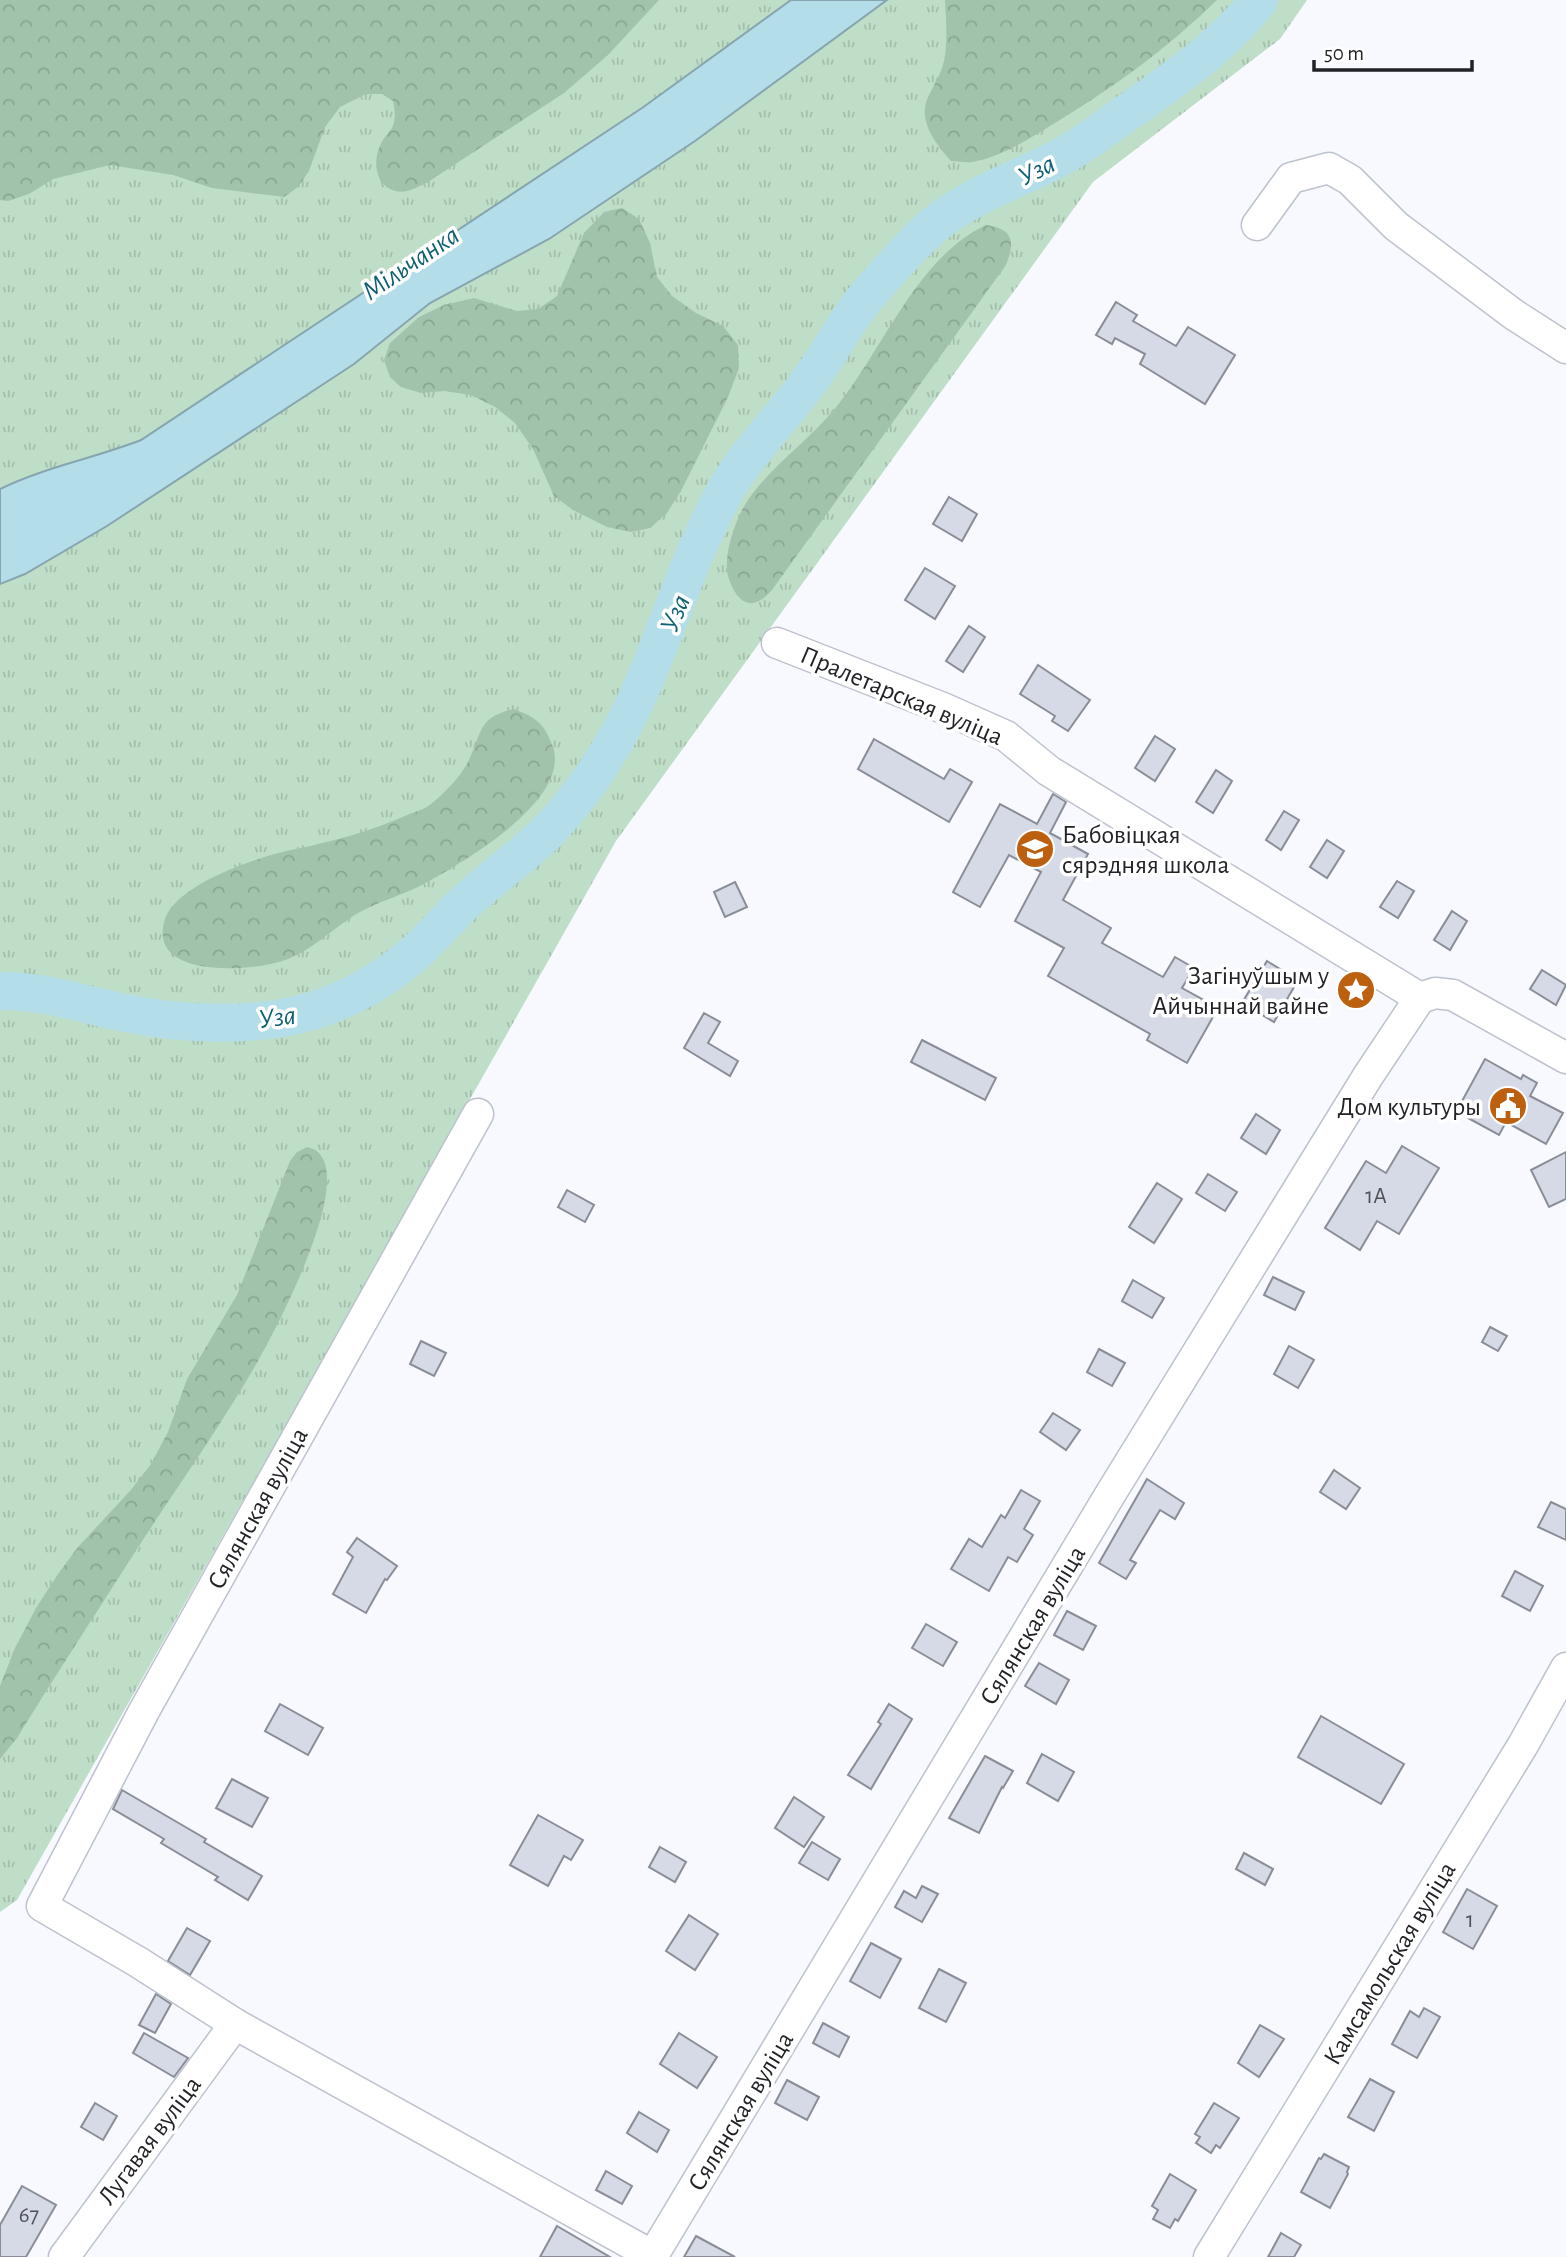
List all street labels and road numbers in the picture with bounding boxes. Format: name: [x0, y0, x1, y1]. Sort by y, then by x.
street label: Пралетарская вуліца: [797, 642, 1007, 750]
street label: Сялянская вуліца: [203, 1423, 313, 1594]
street label: Сялянская вуліца: [975, 1541, 1090, 1709]
street label: Камсамольская вуліца: [1319, 1857, 1461, 2070]
street label: Сялянская вуліца: [683, 2027, 798, 2195]
street label: Лугавая вуліца: [93, 2072, 206, 2209]

